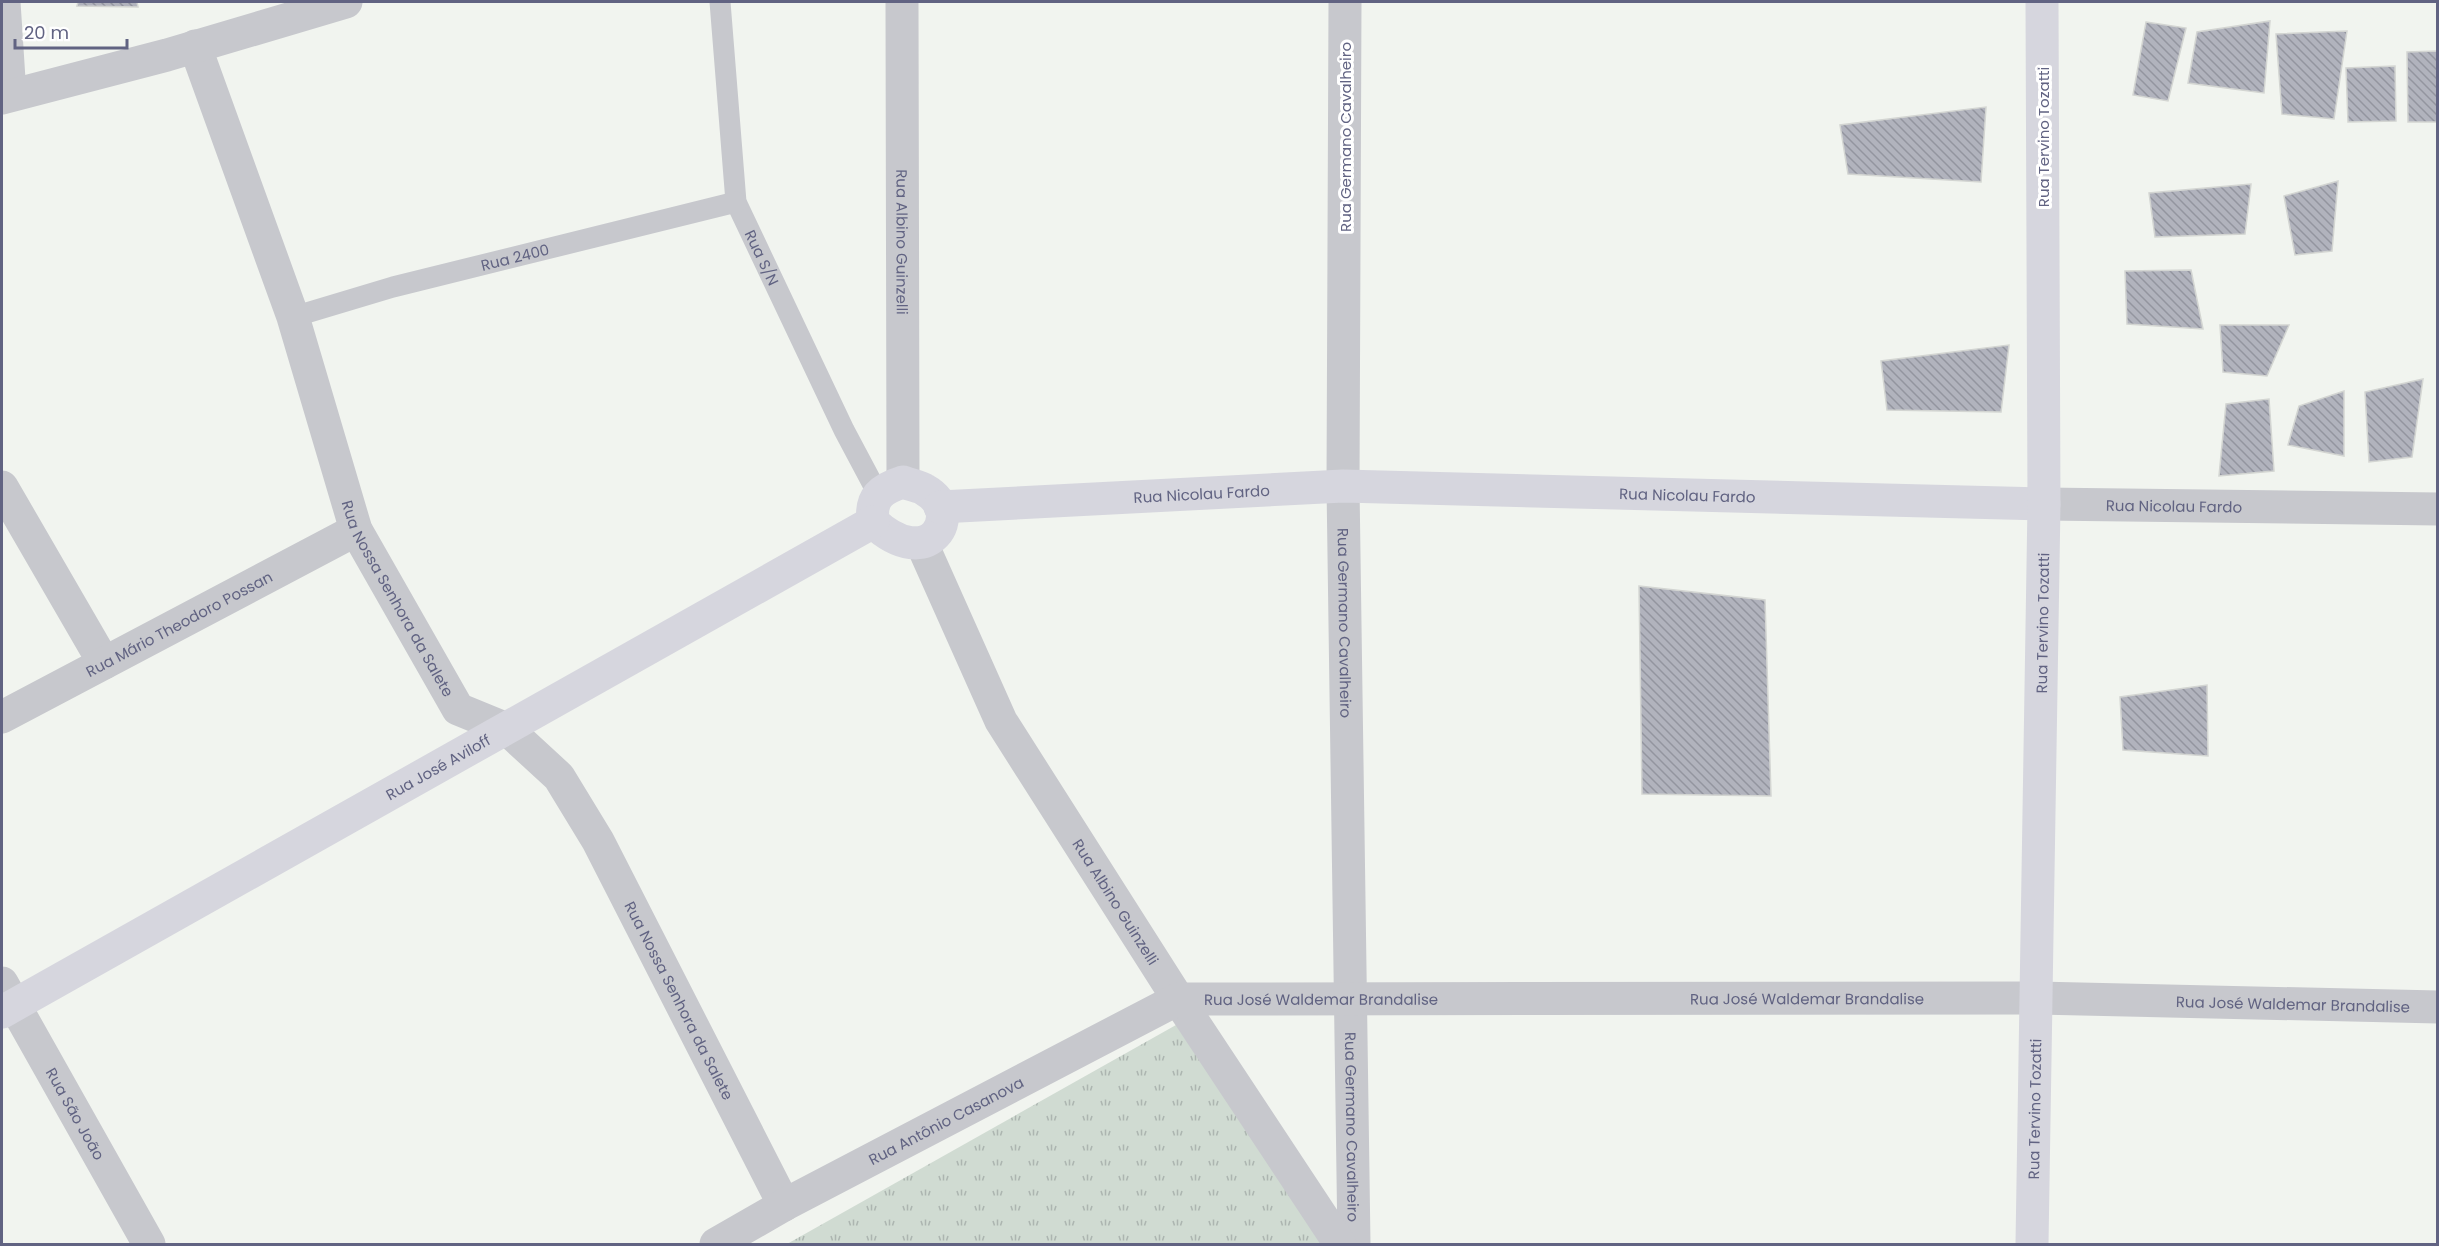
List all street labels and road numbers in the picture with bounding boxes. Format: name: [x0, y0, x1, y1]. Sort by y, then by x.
street label: Rua Germano Cavalheiro: [1335, 42, 1356, 232]
street label: Rua Tervino Tozatti: [2033, 67, 2054, 207]
street label: Rua Albino Guinzelli: [892, 169, 913, 315]
street label: Rua S/N: [740, 226, 784, 289]
street label: Rua 2400: [479, 238, 551, 275]
street label: Rua Nicolau Fardo: [1133, 479, 1270, 507]
street label: Rua Nicolau Fardo: [1619, 483, 1756, 507]
street label: Rua Nicolau Fardo: [2106, 494, 2242, 517]
street label: Rua Nossa Senhora da Salete: [337, 498, 459, 700]
street label: Rua Germano Cavalheiro: [1333, 528, 1357, 718]
street label: Rua Tervino Tozatti: [2030, 553, 2054, 694]
street label: Rua Mário Theodoro Possan: [82, 566, 276, 682]
street label: Rua José Aviloff: [382, 729, 494, 805]
street label: Rua Albino Guinzelli: [1068, 835, 1164, 969]
street label: Rua Nossa Senhora da Salete: [620, 897, 739, 1103]
street label: Rua José Waldemar Brandalise: [1204, 988, 1438, 1009]
street label: Rua José Waldemar Brandalise: [1690, 988, 1924, 1009]
street label: Rua José Waldemar Brandalise: [2176, 991, 2410, 1017]
street label: Rua Germano Cavalheiro: [1340, 1032, 1364, 1222]
street label: Rua Tervino Tozatti: [2023, 1039, 2046, 1179]
street label: Rua São João: [41, 1064, 110, 1164]
street label: Rua Antônio Casanova: [865, 1071, 1027, 1170]

